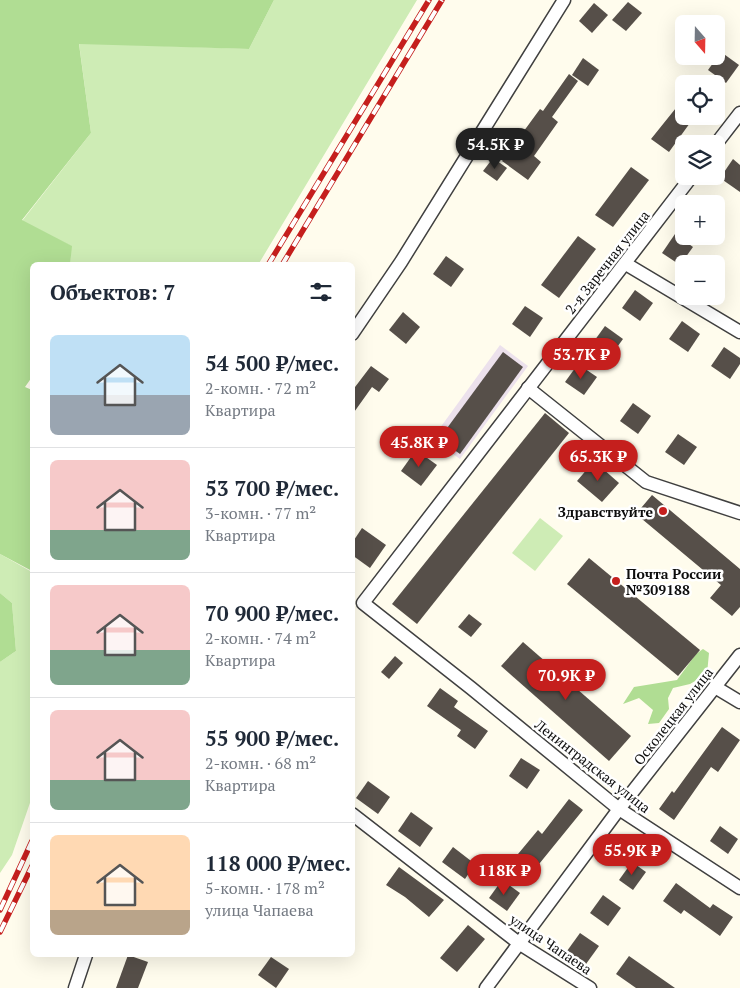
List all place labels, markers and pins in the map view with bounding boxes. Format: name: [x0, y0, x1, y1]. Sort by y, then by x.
pin: 54.5K ₽: [449, 128, 541, 170]
pin: 53.7K ₽: [535, 338, 627, 380]
pin: 45.8K ₽: [373, 426, 465, 468]
pin: 65.3K ₽: [552, 440, 644, 482]
place label: Здравствуйте: [558, 502, 653, 521]
marker: Здравствуйте: [657, 505, 669, 517]
place label: Почта России №309188: [626, 564, 721, 599]
marker: Почта России №309188: [610, 575, 622, 587]
pin: 70.9K ₽: [520, 658, 612, 701]
pin: 55.9K ₽: [586, 834, 678, 876]
pin: 118K ₽: [463, 854, 545, 896]

